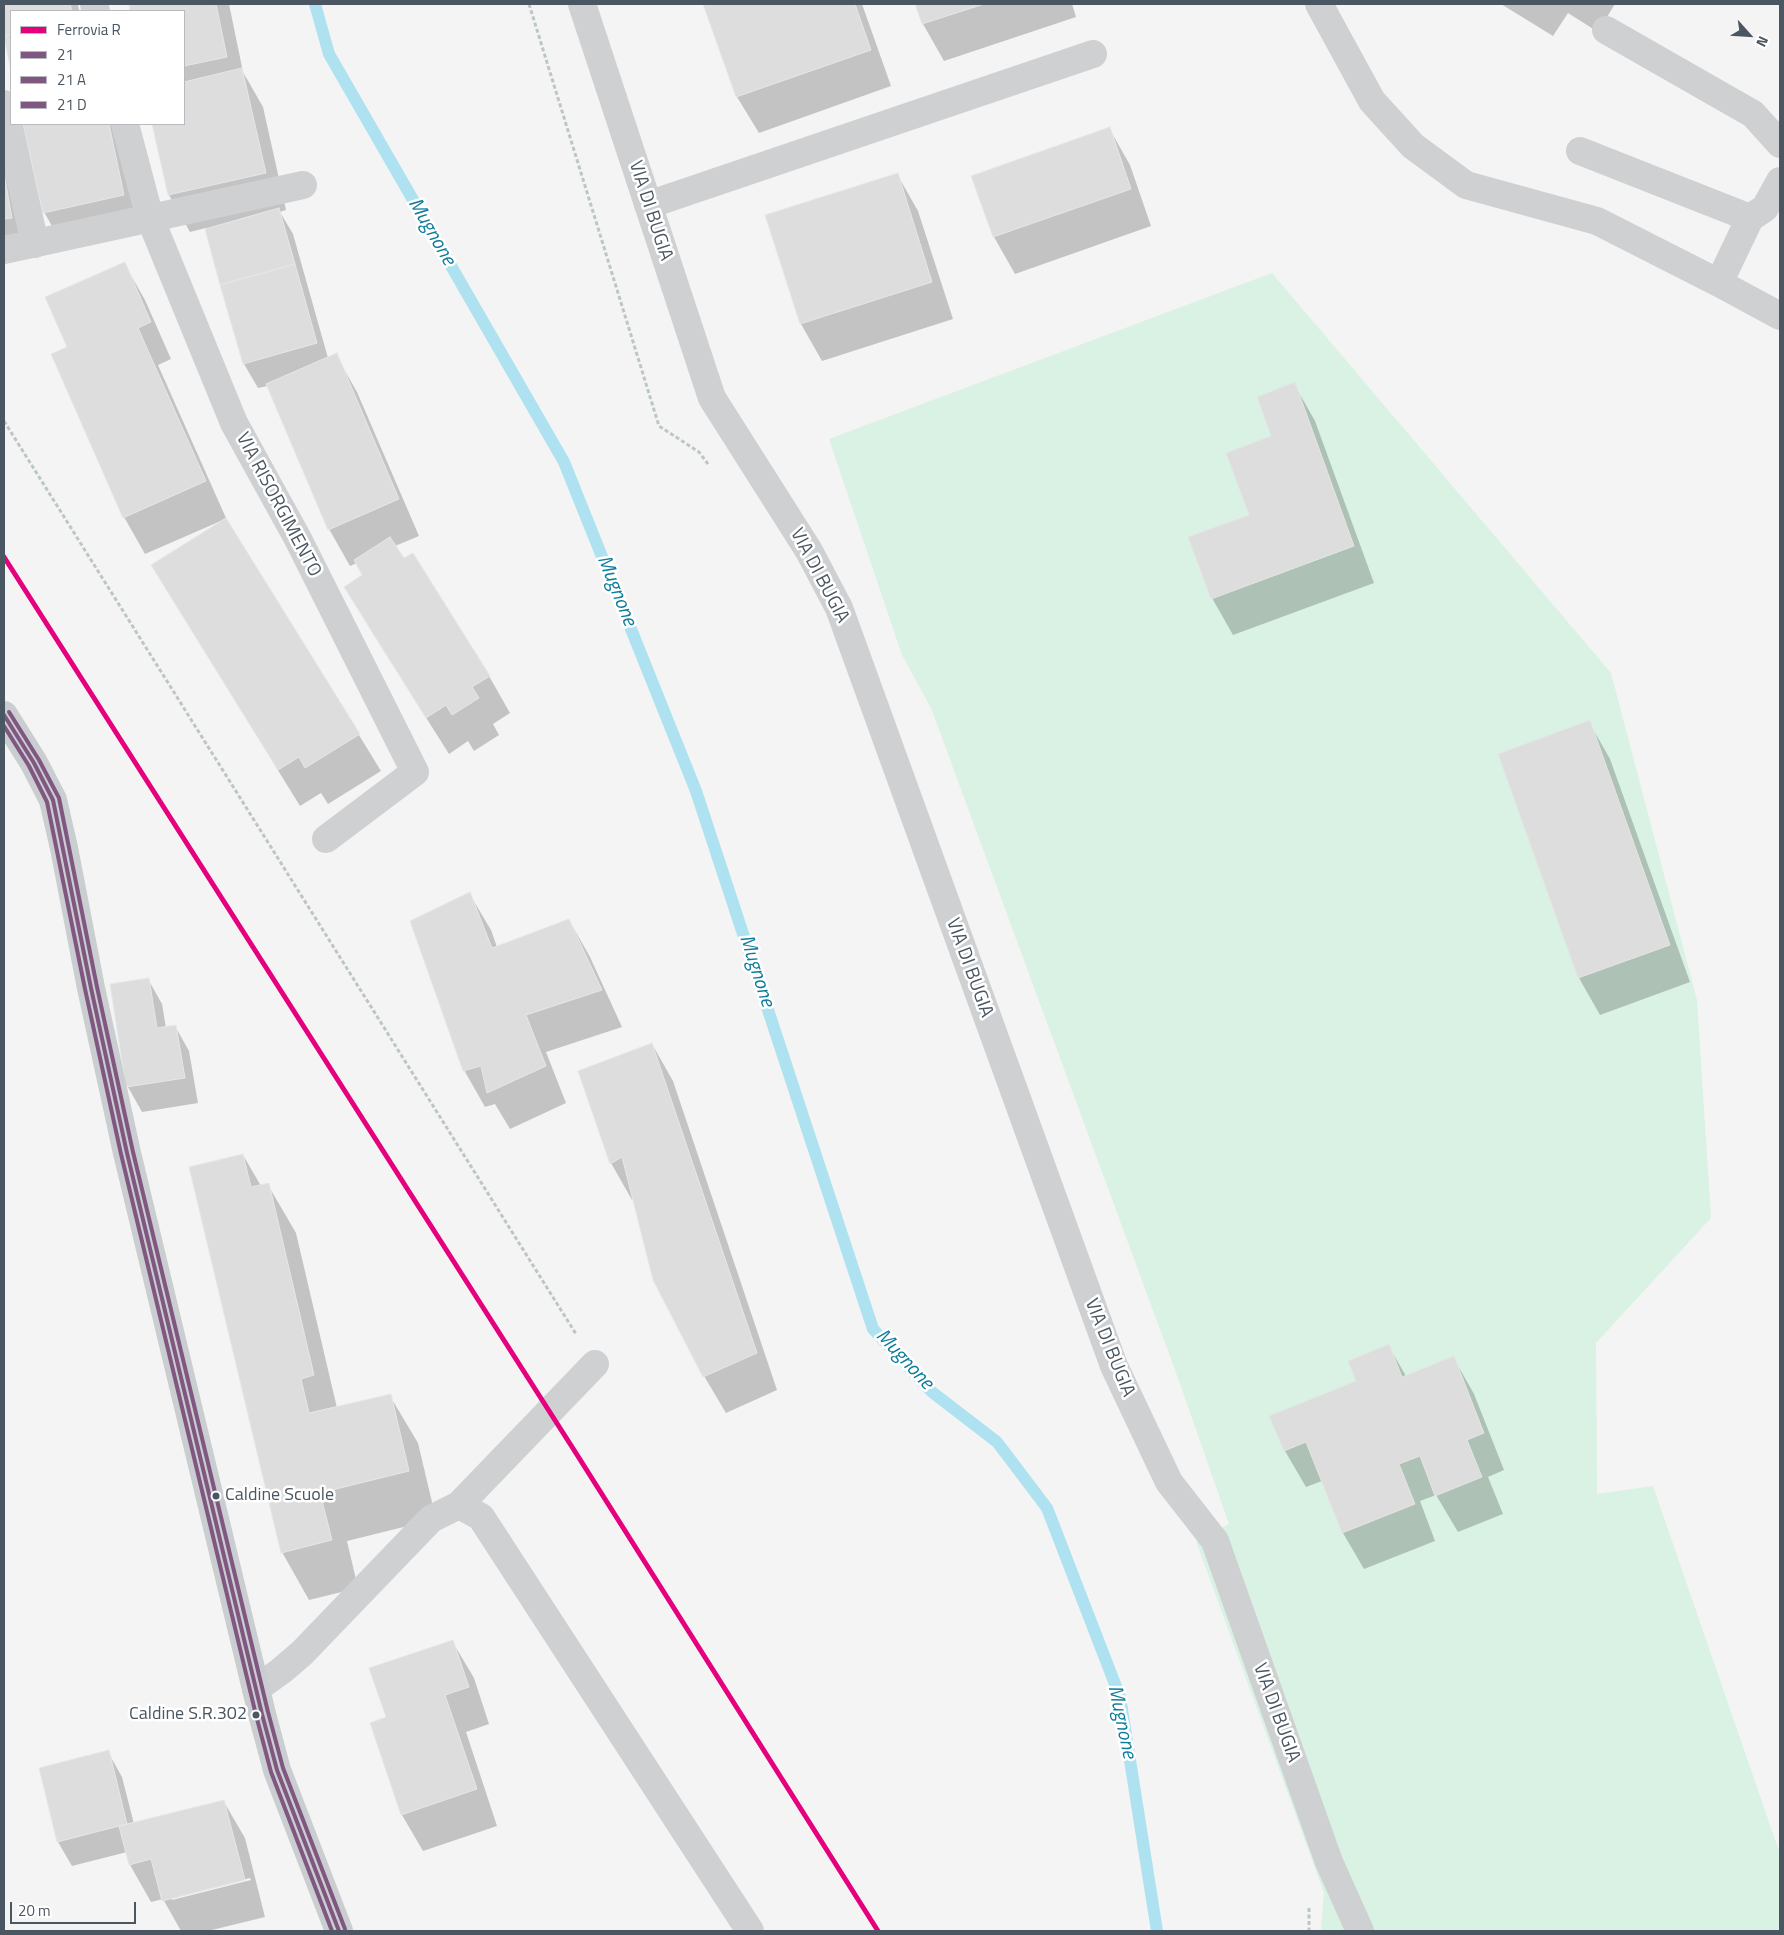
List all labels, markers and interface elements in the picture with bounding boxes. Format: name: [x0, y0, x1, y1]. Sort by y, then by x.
legend: [10, 10, 185, 125]
north arrow: [1724, 10, 1774, 60]
text: Ferrovia R: [57, 18, 121, 41]
text: N: [1751, 33, 1774, 51]
text: 21: [57, 43, 74, 66]
text: 21 A: [57, 68, 86, 91]
text: 21 D: [57, 93, 87, 116]
street label: VIA DI BUGIA: [623, 158, 677, 264]
water label: Mugnone: [402, 194, 460, 270]
street label: VIA RISORGIMENTO: [230, 429, 326, 581]
street label: VIA DI BUGIA: [785, 525, 853, 627]
water label: Mugnone: [591, 552, 641, 630]
street label: VIA DI BUGIA: [941, 915, 997, 1021]
water label: Mugnone: [733, 932, 779, 1010]
street label: VIA DI BUGIA: [1079, 1296, 1139, 1400]
water label: Mugnone: [870, 1325, 938, 1395]
place label: Caldine Scuole: [225, 1485, 334, 1507]
marker: Caldine Scuole: [211, 1491, 221, 1501]
street label: VIA DI BUGIA: [1248, 1660, 1304, 1766]
water label: Mugnone: [1102, 1683, 1140, 1761]
place label: Caldine S.R.302: [129, 1704, 247, 1726]
marker: Caldine S.R.302: [251, 1710, 261, 1720]
scale bar: [12, 1892, 139, 1924]
text: 20 m: [18, 1899, 51, 1922]

